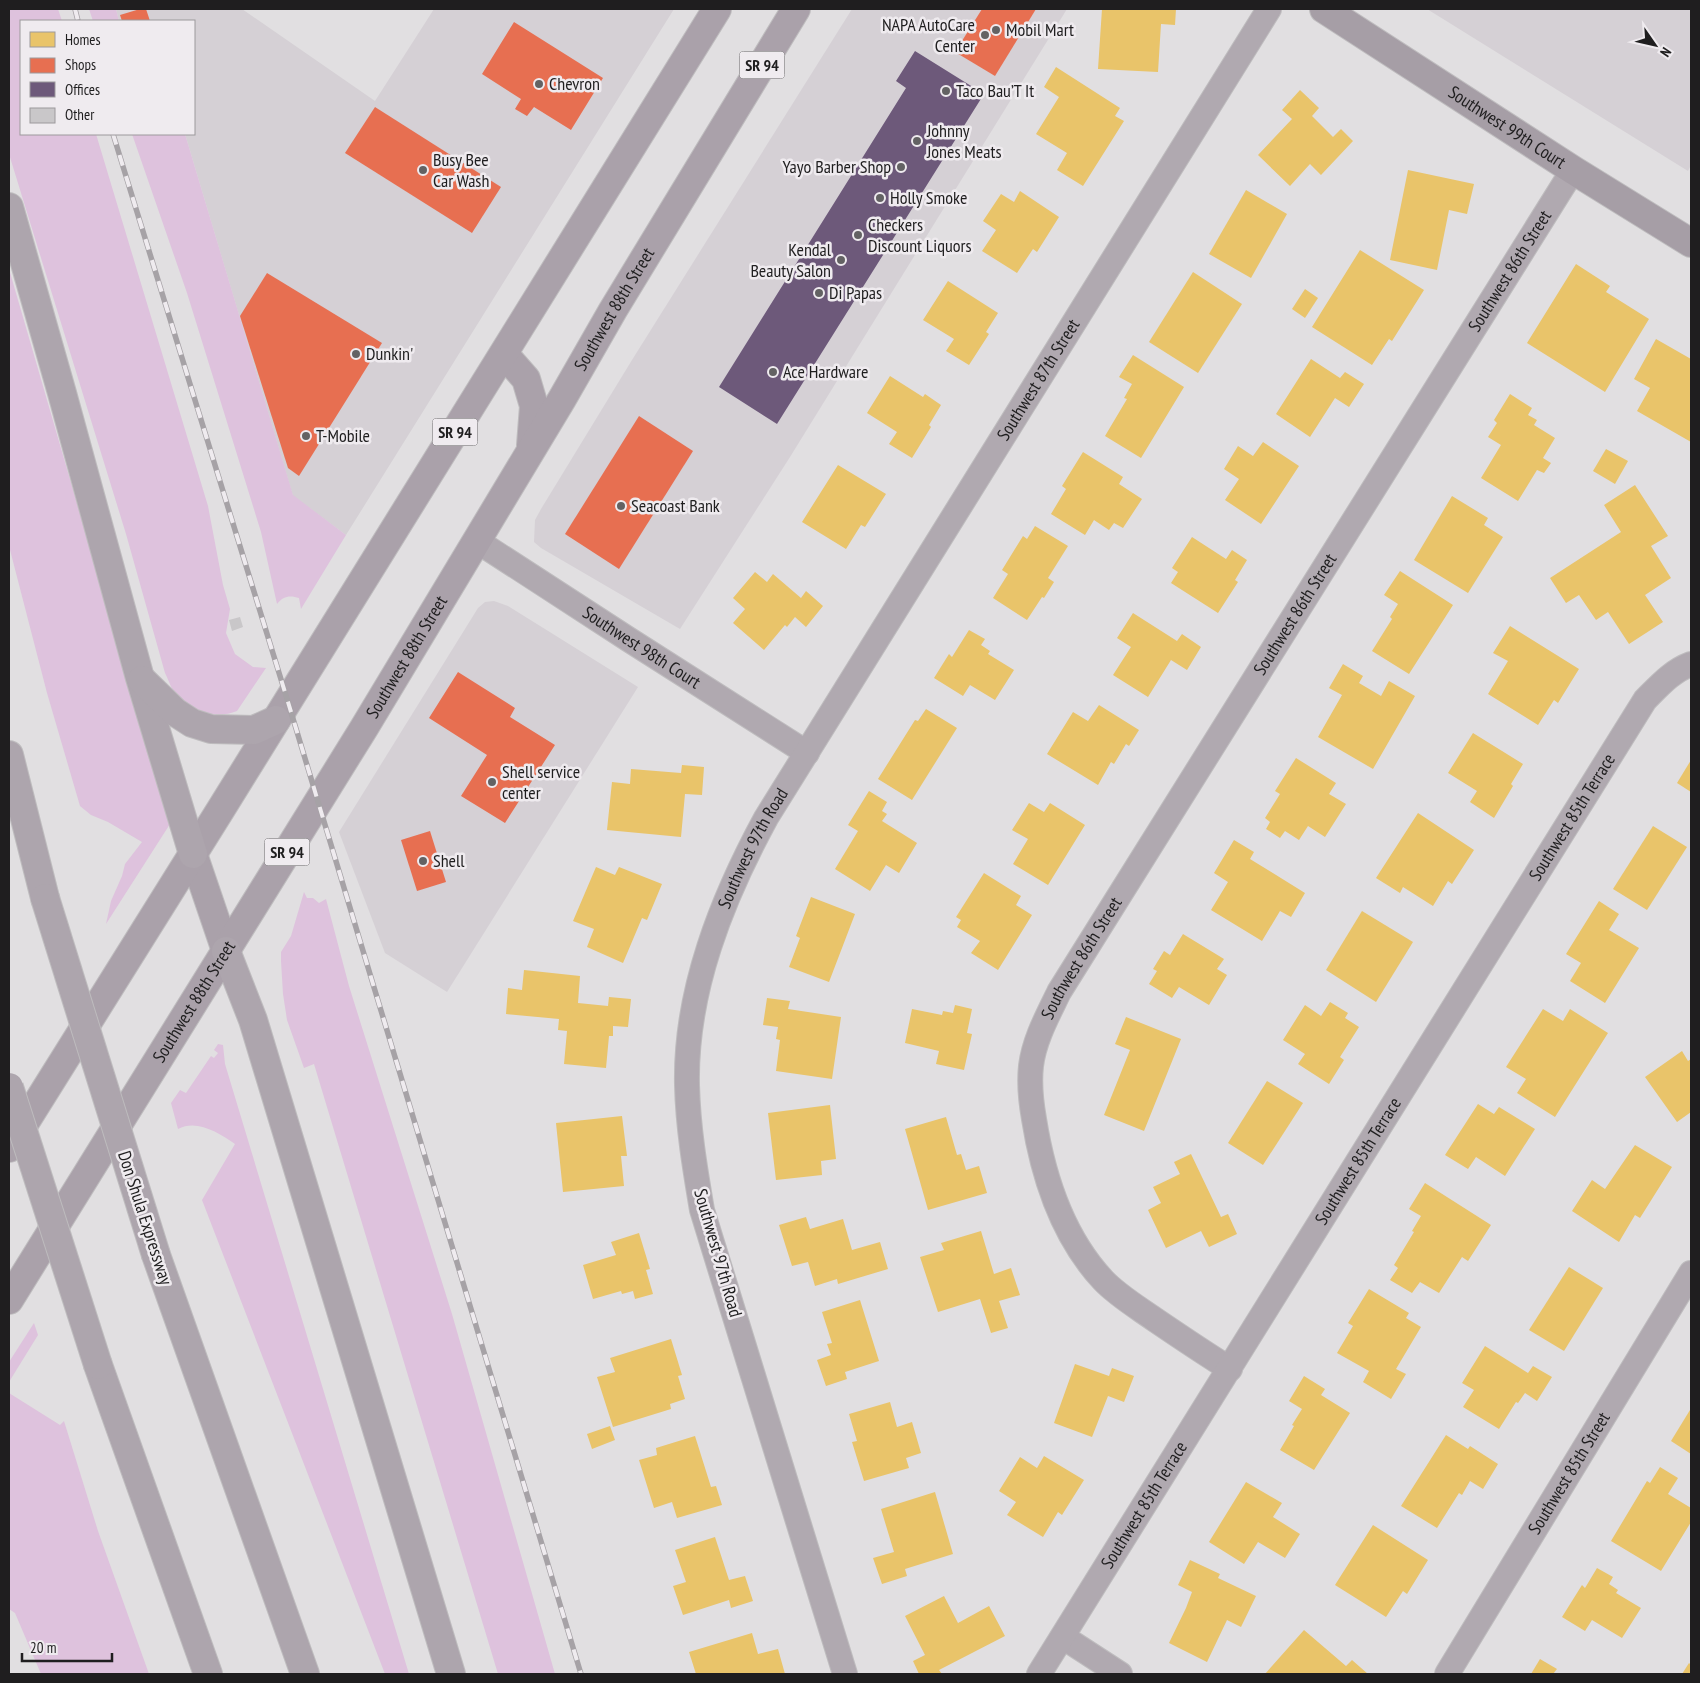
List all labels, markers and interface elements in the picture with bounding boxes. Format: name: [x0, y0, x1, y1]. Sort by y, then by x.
place label: NAPA AutoCare Center: [882, 13, 975, 57]
place label: Mobil Mart: [1006, 18, 1074, 41]
legend: [20, 20, 195, 135]
north arrow: [1630, 20, 1680, 70]
marker: Mobil Mart: [990, 24, 1002, 36]
marker: NAPA AutoCare Center: [979, 29, 991, 41]
text: Homes: [65, 30, 101, 49]
text: N: [1656, 44, 1675, 60]
road number: SR 94: [740, 52, 784, 78]
text: Shops: [65, 55, 96, 74]
place label: Chevron: [549, 72, 600, 95]
marker: Chevron: [533, 78, 545, 90]
place label: Taco Bau’T It: [956, 79, 1034, 102]
text: Offices: [65, 80, 100, 99]
street label: Southwest 99th Court: [1444, 80, 1571, 173]
marker: Taco Bau’T It: [940, 85, 952, 97]
text: Other: [65, 105, 95, 124]
place label: Johnny Jones Meats: [926, 119, 1001, 163]
marker: Johnny Jones Meats: [911, 135, 923, 147]
place label: Busy Bee Car Wash: [433, 148, 489, 192]
place label: Yayo Barber Shop: [782, 155, 891, 178]
marker: Yayo Barber Shop: [895, 161, 907, 173]
marker: Busy Bee Car Wash: [417, 164, 429, 176]
place label: Holly Smoke: [890, 186, 967, 209]
marker: Holly Smoke: [874, 192, 886, 204]
street label: Southwest 86th Street: [1463, 206, 1556, 336]
place label: Checkers Discount Liquors: [868, 213, 972, 257]
marker: Checkers Discount Liquors: [852, 229, 864, 241]
place label: Kendal Beauty Salon: [750, 238, 832, 282]
street label: Southwest 88th Street: [569, 243, 659, 375]
marker: Kendal Beauty Salon: [835, 254, 847, 266]
place label: Di Papas: [829, 281, 882, 304]
marker: Di Papas: [813, 287, 825, 299]
street label: Southwest 87th Street: [992, 314, 1084, 445]
place label: Dunkin': [366, 342, 413, 365]
marker: Dunkin': [350, 348, 362, 360]
place label: Ace Hardware: [783, 360, 868, 383]
marker: Ace Hardware: [767, 366, 779, 378]
road number: SR 94: [432, 418, 478, 446]
place label: T-Mobile: [316, 424, 370, 447]
marker: T-Mobile: [300, 430, 312, 442]
place label: Seacoast Bank: [631, 494, 720, 517]
marker: Seacoast Bank: [615, 500, 627, 512]
street label: Southwest 86th Street: [1248, 549, 1341, 679]
street label: Southwest 88th Street: [361, 591, 452, 722]
street label: Southwest 98th Court: [579, 601, 705, 693]
street label: Southwest 85th Terrace: [1523, 749, 1620, 885]
place label: Shell service center: [502, 760, 580, 804]
marker: Shell service center: [486, 776, 498, 788]
street label: Southwest 97th Road: [712, 784, 793, 912]
road number: SR 94: [264, 839, 310, 866]
place label: Shell: [433, 849, 465, 872]
marker: Shell: [417, 855, 429, 867]
street label: Southwest 86th Street: [1035, 892, 1127, 1023]
street label: Southwest 88th Street: [147, 936, 240, 1067]
street label: Southwest 85th Terrace: [1309, 1093, 1406, 1229]
street label: Don Shula Expressway: [113, 1148, 178, 1288]
street label: Southwest 97th Road: [689, 1186, 748, 1320]
street label: Southwest 85th Street: [1523, 1408, 1615, 1538]
street label: Southwest 85th Terrace: [1095, 1437, 1192, 1573]
scale bar: [22, 1630, 112, 1662]
text: 20 m: [30, 1638, 56, 1657]

